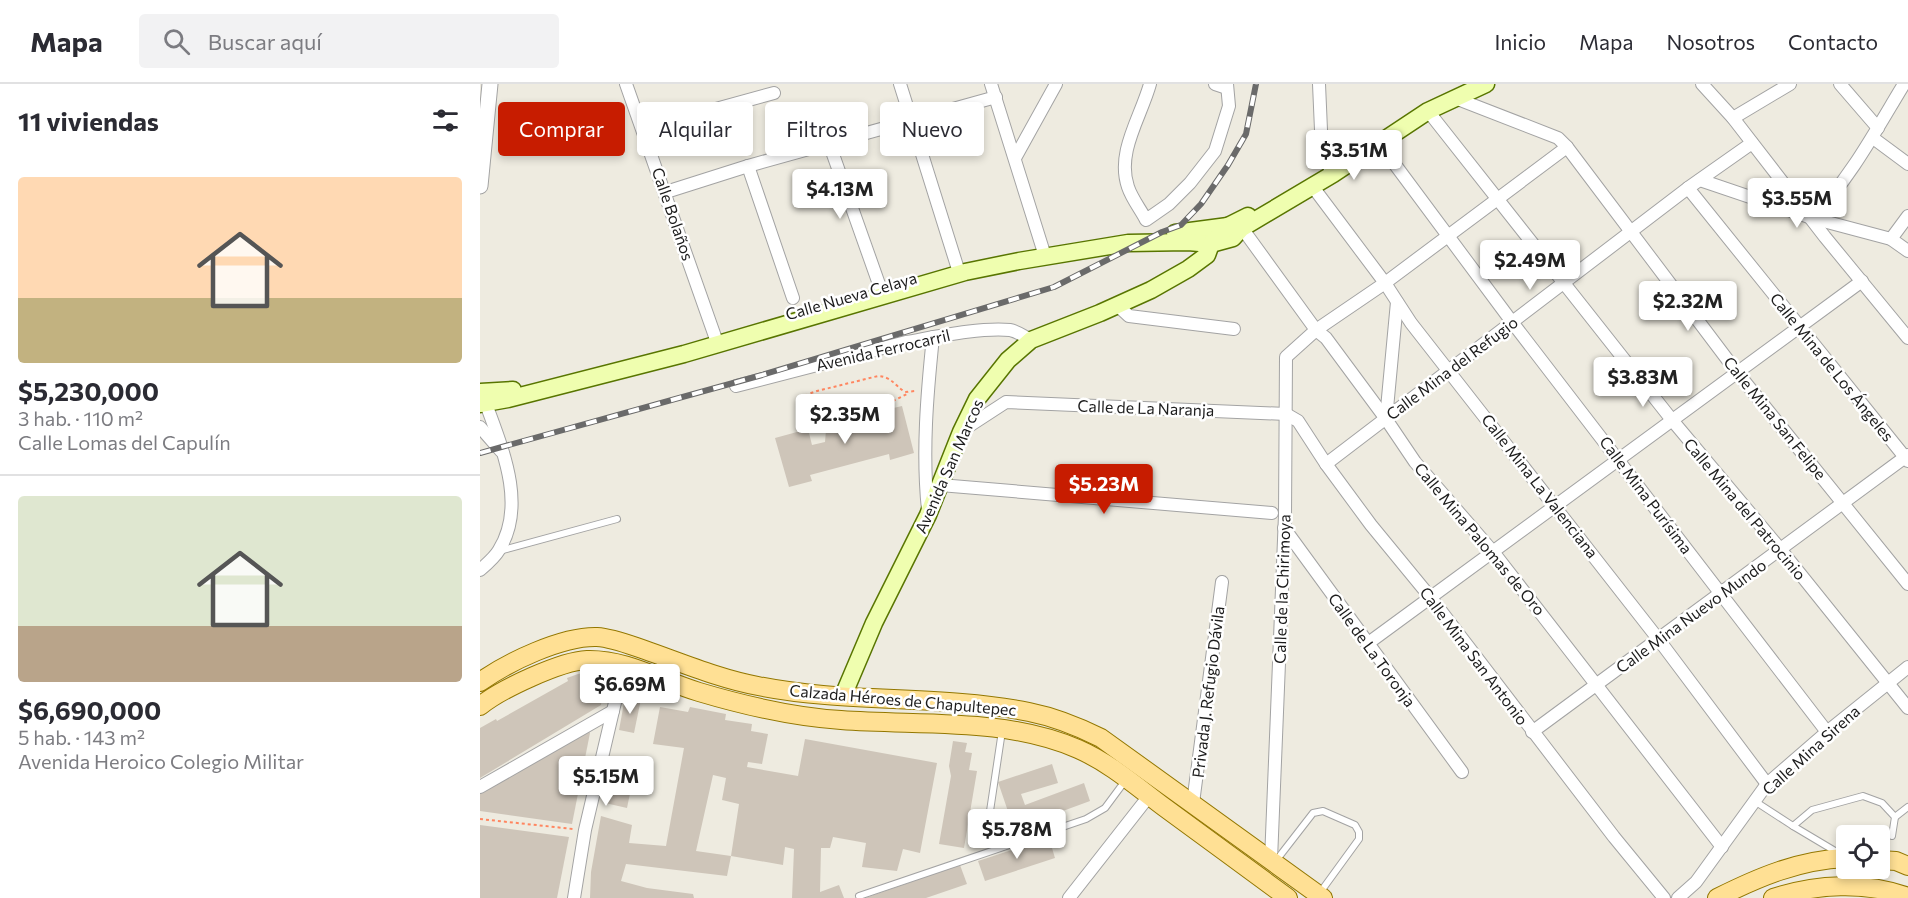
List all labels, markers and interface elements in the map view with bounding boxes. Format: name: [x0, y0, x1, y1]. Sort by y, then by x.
search box: [139, 14, 559, 68]
text: Mapa: [30, 24, 103, 58]
icon: search: [160, 25, 193, 58]
text: Buscar aquí: [208, 28, 322, 55]
text: Inicio: [1494, 29, 1546, 54]
text: Mapa: [1579, 29, 1633, 54]
text: Nosotros: [1666, 29, 1755, 54]
text: Contacto: [1788, 29, 1878, 54]
chip: Comprar: [498, 102, 625, 156]
chip: Alquilar: [637, 102, 753, 156]
chip: Filtros: [765, 102, 868, 156]
chip: Nuevo: [880, 102, 984, 156]
icon: filters: [429, 104, 462, 137]
text: 11 viviendas: [18, 105, 159, 136]
pin: $3.51M: [1305, 130, 1403, 181]
text: $3.51M: [1320, 137, 1388, 161]
street label: Calle Bolaños: [649, 165, 698, 263]
pin: $4.13M: [791, 169, 889, 220]
text: $4.13M: [806, 176, 874, 200]
pin: $3.55M: [1748, 178, 1846, 229]
text: $3.55M: [1762, 185, 1832, 209]
icon: home: [186, 216, 294, 324]
pin: $2.49M: [1481, 240, 1579, 291]
text: $2.49M: [1494, 247, 1566, 271]
street label: Calle Nueva Celaya: [783, 268, 919, 323]
pin: $2.32M: [1639, 281, 1737, 332]
text: $2.32M: [1653, 288, 1723, 312]
street label: Calle Mina de Los Ángeles: [1767, 289, 1898, 445]
street label: Calle Mina del Refugio: [1382, 312, 1521, 423]
street label: Avenida Ferrocarril: [814, 325, 952, 374]
street label: Calle Mina San Felipe: [1720, 353, 1831, 483]
pin: $3.83M: [1594, 357, 1692, 408]
text: $3.83M: [1607, 364, 1679, 388]
text: $5,230,000: [18, 375, 159, 406]
pin: $2.35M: [796, 394, 894, 445]
street label: Avenida San Marcos: [910, 396, 987, 536]
street label: Calle de La Naranja: [1077, 396, 1215, 419]
text: $2.35M: [810, 401, 880, 425]
text: 3 hab. · 110 m²: [18, 406, 143, 430]
street label: Calle Mina La Valenciana: [1478, 410, 1603, 562]
text: Calle Lomas del Capulín: [18, 430, 231, 454]
street label: Calle Mina Purísima: [1596, 432, 1697, 557]
street label: Calle Mina del Patrocinio: [1680, 434, 1810, 583]
street label: Calle Mina Palomas de Oro: [1411, 459, 1550, 619]
pin: $5.23M: [1055, 464, 1153, 515]
text: $5.23M: [1069, 471, 1139, 495]
street label: Calle de la Chirimoya: [1269, 514, 1294, 664]
icon: home: [186, 535, 294, 643]
street label: Calle Mina Nuevo Mundo: [1612, 555, 1769, 676]
street label: Calle Mina San Antonio: [1416, 583, 1533, 729]
street label: Calle de La Toronja: [1325, 589, 1420, 710]
street label: Privada J. Refugio Dávila: [1188, 605, 1227, 779]
pin: $6.69M: [581, 664, 679, 715]
text: $6.69M: [594, 671, 666, 695]
street label: Calzada Héroes de Chapultepec: [789, 680, 1017, 719]
text: $6,690,000: [18, 694, 161, 725]
street label: Calle Mina Sirena: [1758, 701, 1863, 798]
text: 5 hab. · 143 m²: [18, 725, 145, 749]
text: Avenida Heroico Colegio Militar: [18, 749, 304, 773]
pin: $5.15M: [557, 756, 655, 807]
text: $5.15M: [573, 763, 639, 787]
pin: $5.78M: [968, 809, 1066, 860]
text: $5.78M: [982, 816, 1052, 840]
map controls: [1836, 825, 1890, 879]
button: locate: [1836, 825, 1890, 879]

